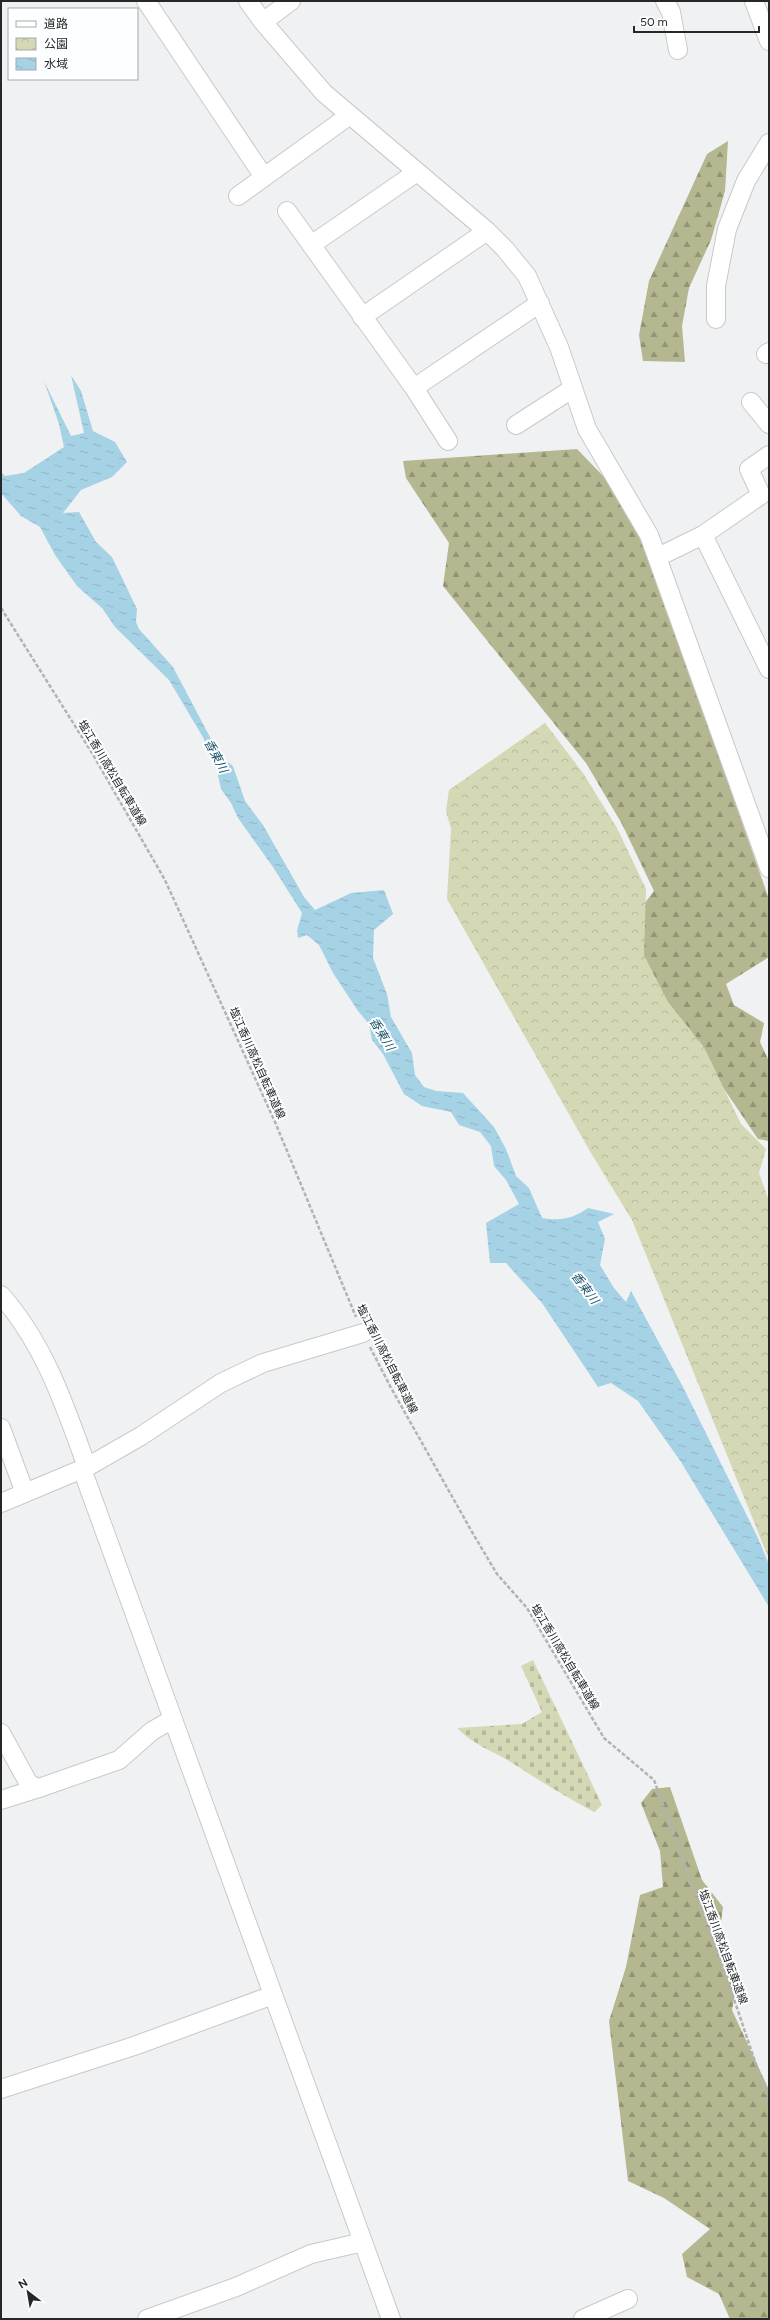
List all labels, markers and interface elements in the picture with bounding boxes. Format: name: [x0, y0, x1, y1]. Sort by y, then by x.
legend: [8, 8, 138, 80]
scale bar: [634, 8, 759, 34]
text: 50 m: [640, 15, 668, 29]
text: 道路: [44, 17, 68, 31]
text: 公園: [44, 37, 68, 51]
text: 水域: [44, 57, 68, 71]
street label: 塩江香川高松自転車道線: [75, 718, 149, 828]
water label: 香東川: [201, 737, 232, 777]
street label: 塩江香川高松自転車道線: [226, 1005, 288, 1121]
water label: 香東川: [367, 1015, 398, 1055]
water label: 香東川: [569, 1269, 603, 1308]
street label: 塩江香川高松自転車道線: [354, 1302, 420, 1416]
street label: 塩江香川高松自転車道線: [528, 1602, 602, 1712]
street label: 塩江香川高松自転車道線: [696, 1888, 750, 2006]
north arrow: [8, 2272, 48, 2312]
text: N: [16, 2276, 30, 2292]

